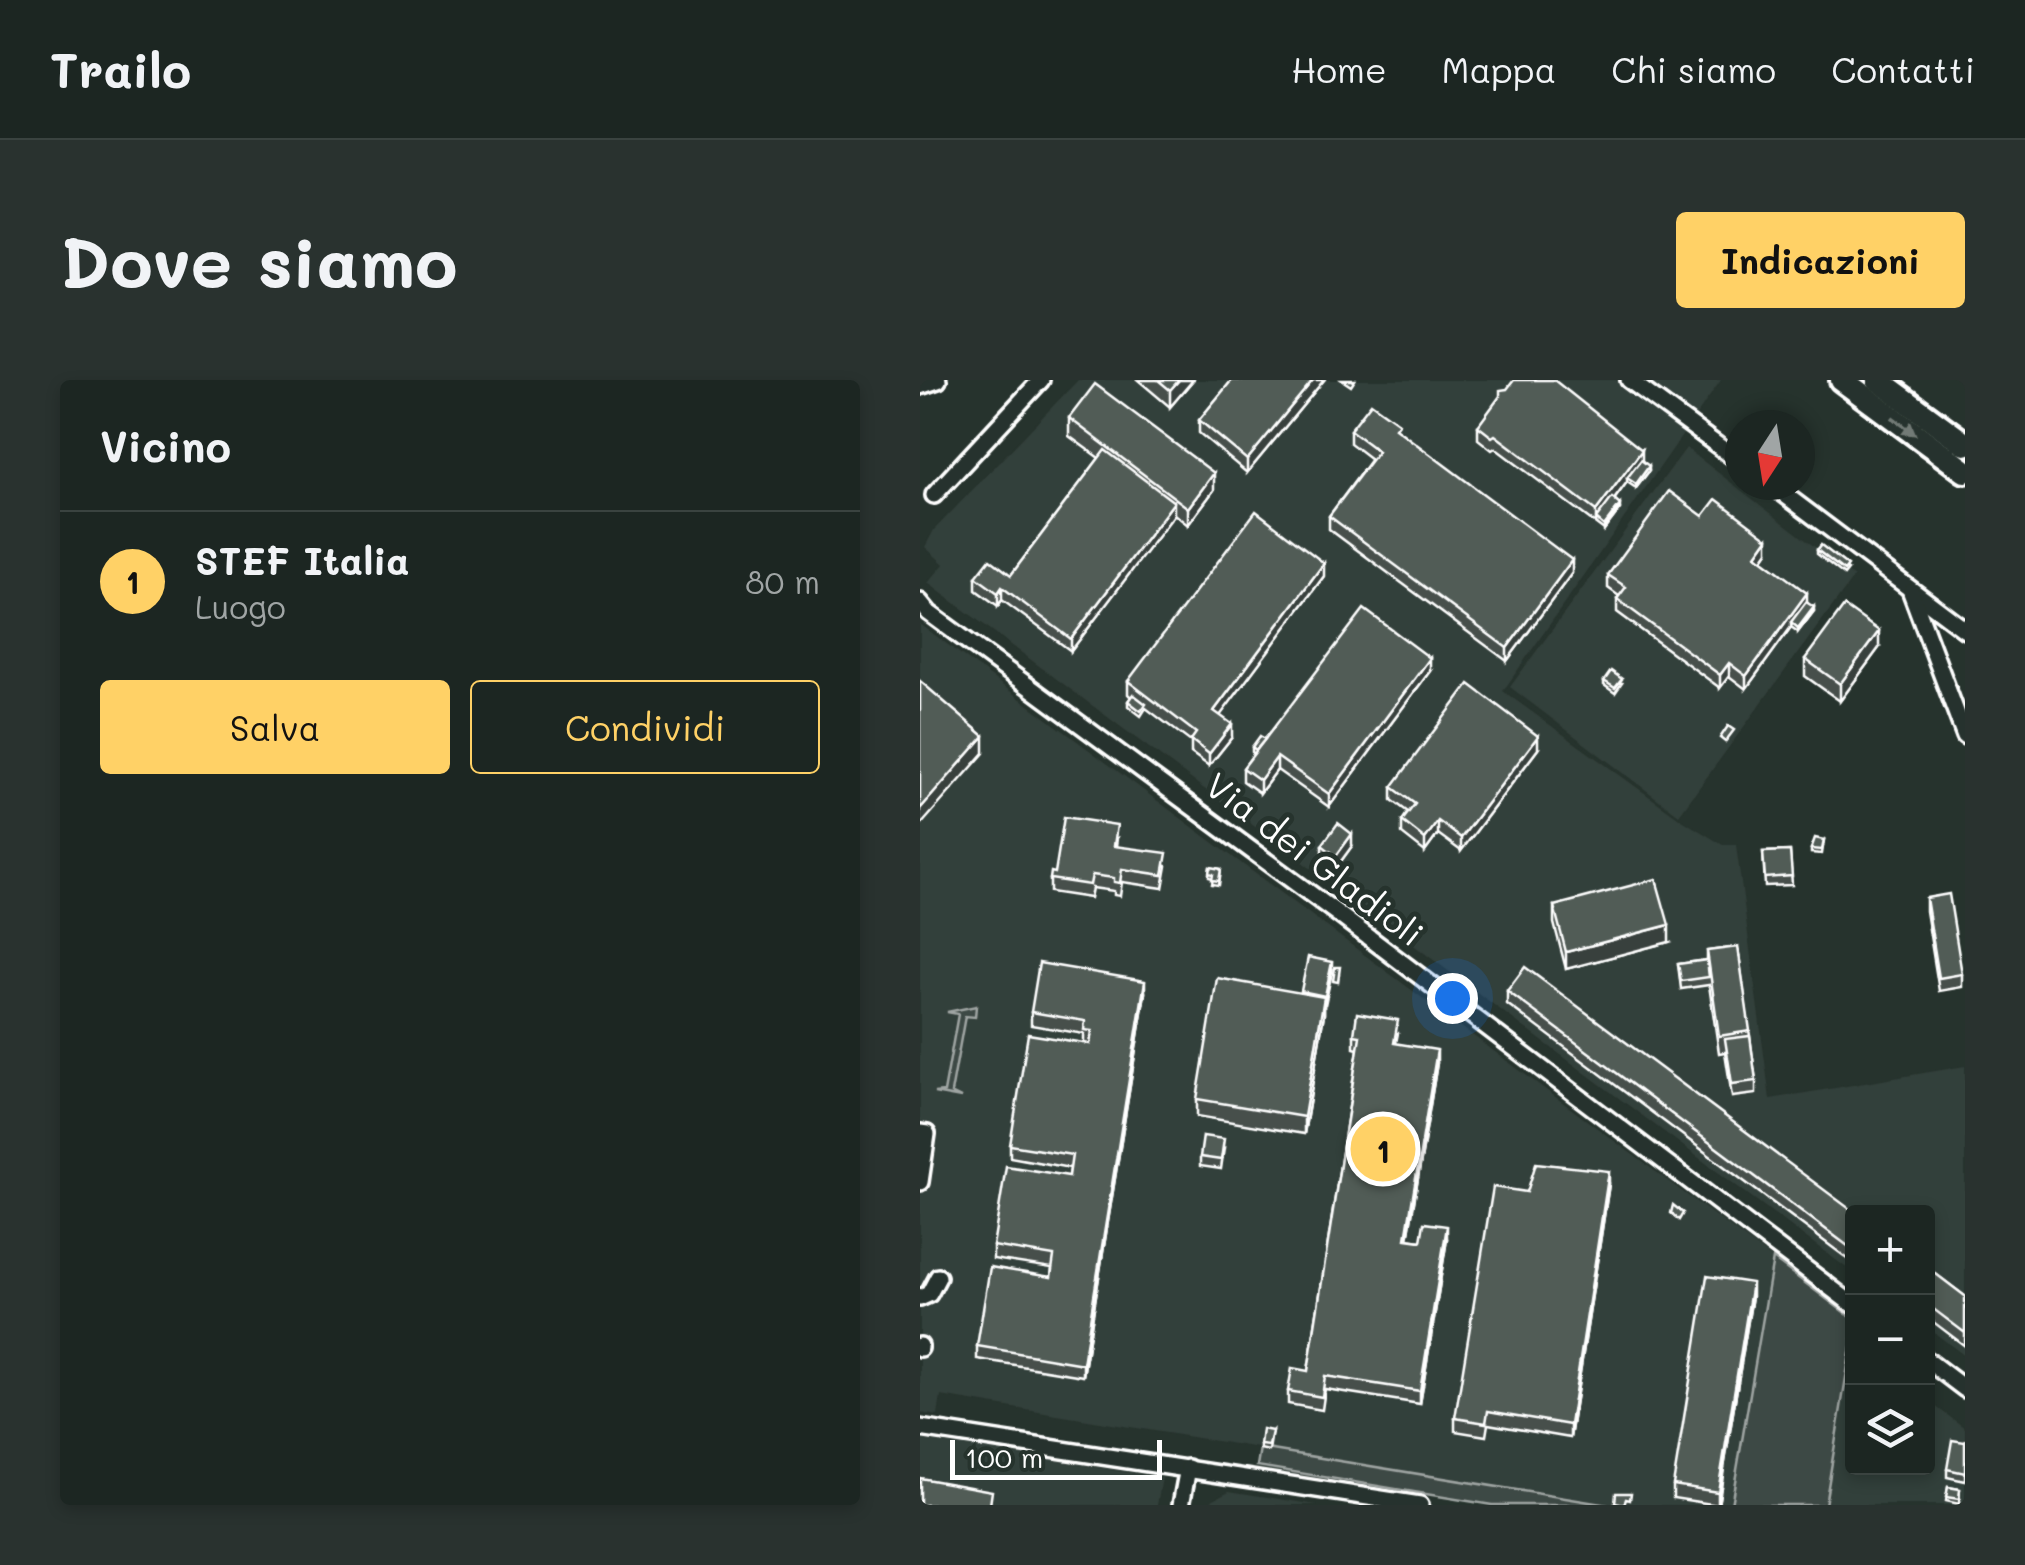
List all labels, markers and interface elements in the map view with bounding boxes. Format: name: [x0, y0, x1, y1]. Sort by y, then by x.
text: Trailo: [50, 38, 191, 100]
text: Home: [1291, 46, 1387, 92]
text: Mappa: [1442, 46, 1556, 92]
text: Chi siamo: [1611, 46, 1776, 92]
text: Contatti: [1831, 46, 1975, 92]
button: Indicazioni: [1676, 212, 1965, 308]
text: Dove siamo: [60, 214, 458, 306]
north arrow: [1725, 410, 1815, 500]
one-way arrow: [1890, 415, 1916, 436]
text: Vicino: [100, 418, 231, 473]
text: STEF Italia: [195, 535, 410, 585]
text: 1: [125, 560, 140, 602]
text: 80 m: [745, 560, 820, 602]
text: Luogo: [195, 585, 286, 627]
button: Salva: [100, 680, 450, 774]
button: Condividi: [470, 680, 820, 774]
street label: Via dei Gladioli: [1197, 761, 1434, 956]
your location: [1427, 973, 1478, 1024]
pin: 1: [1350, 1112, 1416, 1186]
map controls: [1845, 1205, 1935, 1475]
button: +: [1845, 1205, 1935, 1295]
button: −: [1845, 1295, 1935, 1385]
button: layers: [1845, 1385, 1935, 1475]
scale bar: [950, 1435, 1162, 1480]
text: 100 m: [965, 1439, 1043, 1475]

